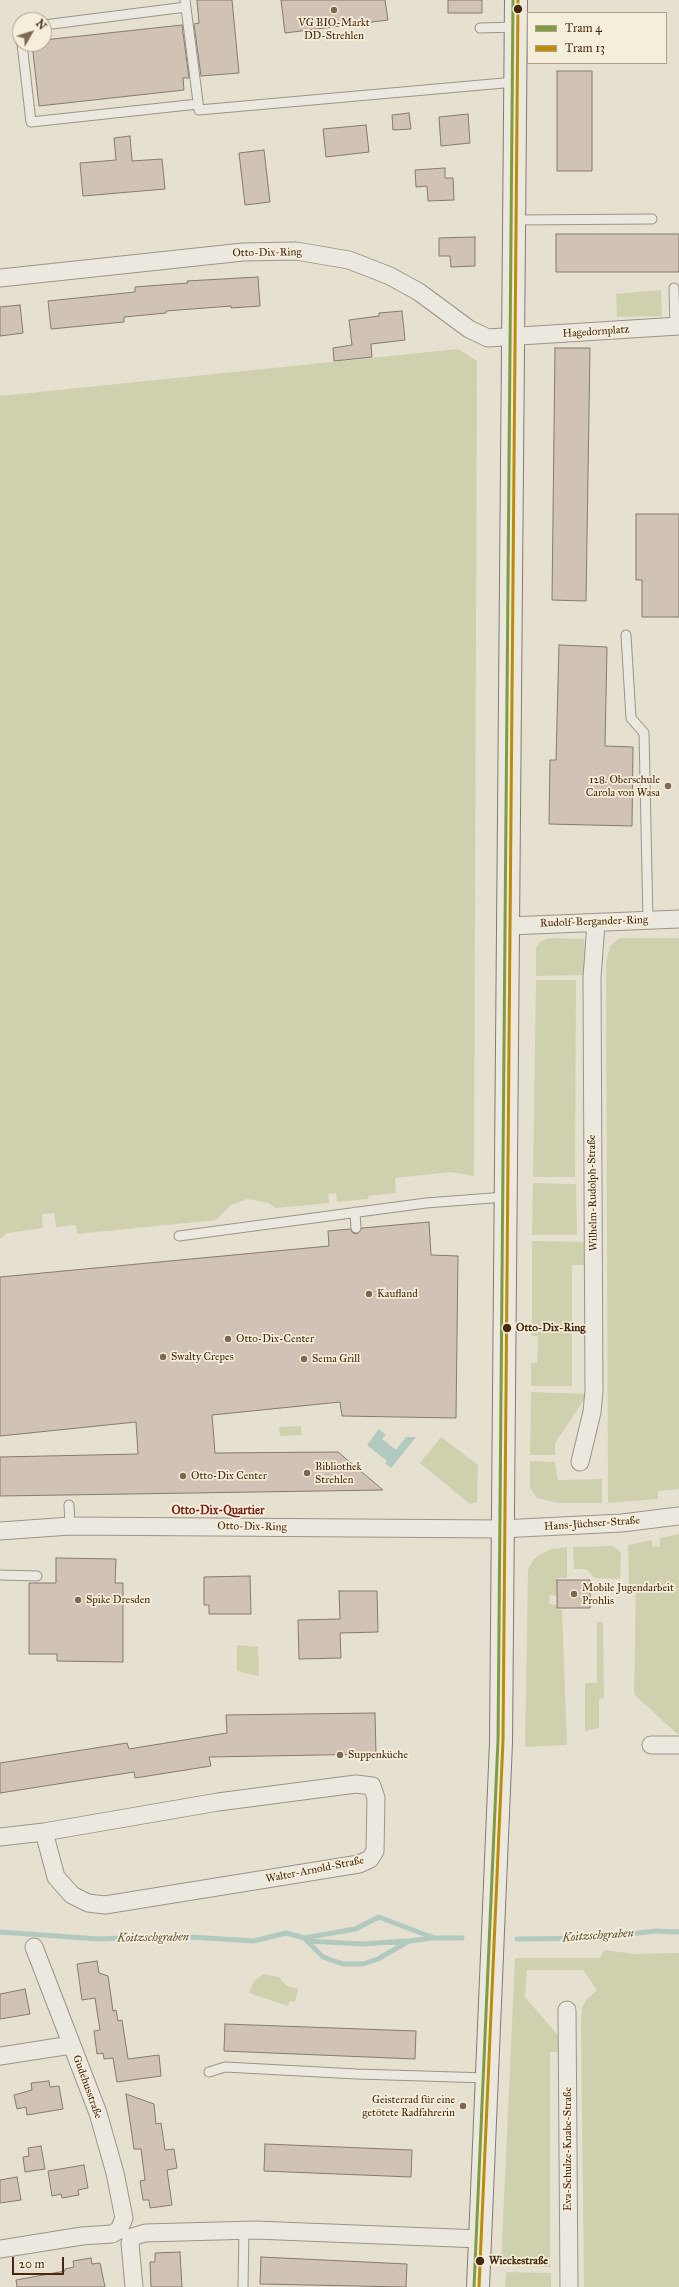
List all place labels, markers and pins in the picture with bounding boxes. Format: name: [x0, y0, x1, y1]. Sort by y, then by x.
unlabelled marker: [512, 3, 524, 15]
marker: VG BIO-Markt DD-Strehlen: [329, 5, 339, 15]
place label: VG BIO-Markt DD-Strehlen: [298, 16, 370, 42]
place label: 128. Oberschule Carola von Wasa: [586, 773, 660, 799]
marker: 128. Oberschule Carola von Wasa: [663, 781, 673, 791]
place label: Kaufland: [377, 1287, 418, 1301]
marker: Kaufland: [364, 1289, 374, 1299]
place label: Otto-Dix-Ring: [516, 1321, 585, 1335]
marker: Otto-Dix-Ring: [501, 1322, 513, 1334]
place label: Otto-Dix-Center: [236, 1332, 314, 1346]
marker: Otto-Dix-Center: [223, 1334, 233, 1344]
place label: Swalty Crepes: [171, 1350, 234, 1364]
marker: Swalty Crepes: [158, 1352, 168, 1362]
place label: Sema Grill: [312, 1352, 360, 1366]
marker: Sema Grill: [299, 1354, 309, 1364]
place label: Bibliothek Strehlen: [315, 1460, 362, 1486]
marker: Bibliothek Strehlen: [302, 1468, 312, 1478]
place label: Otto-Dix Center: [191, 1469, 267, 1483]
marker: Otto-Dix Center: [178, 1471, 188, 1481]
place label: Mobile Jugendarbeit Prohlis: [582, 1581, 674, 1607]
marker: Mobile Jugendarbeit Prohlis: [569, 1589, 579, 1599]
place label: Spike Dresden: [86, 1593, 150, 1607]
marker: Spike Dresden: [73, 1595, 83, 1605]
place label: Suppenküche: [348, 1748, 408, 1762]
marker: Suppenküche: [335, 1750, 345, 1760]
place label: Geisterrad für eine getötete Radfahrerin: [362, 2093, 455, 2119]
marker: Geisterrad für eine getötete Radfahrerin: [458, 2101, 468, 2111]
place label: Wieckestraße: [489, 2254, 548, 2268]
marker: Wieckestraße: [474, 2255, 486, 2267]

